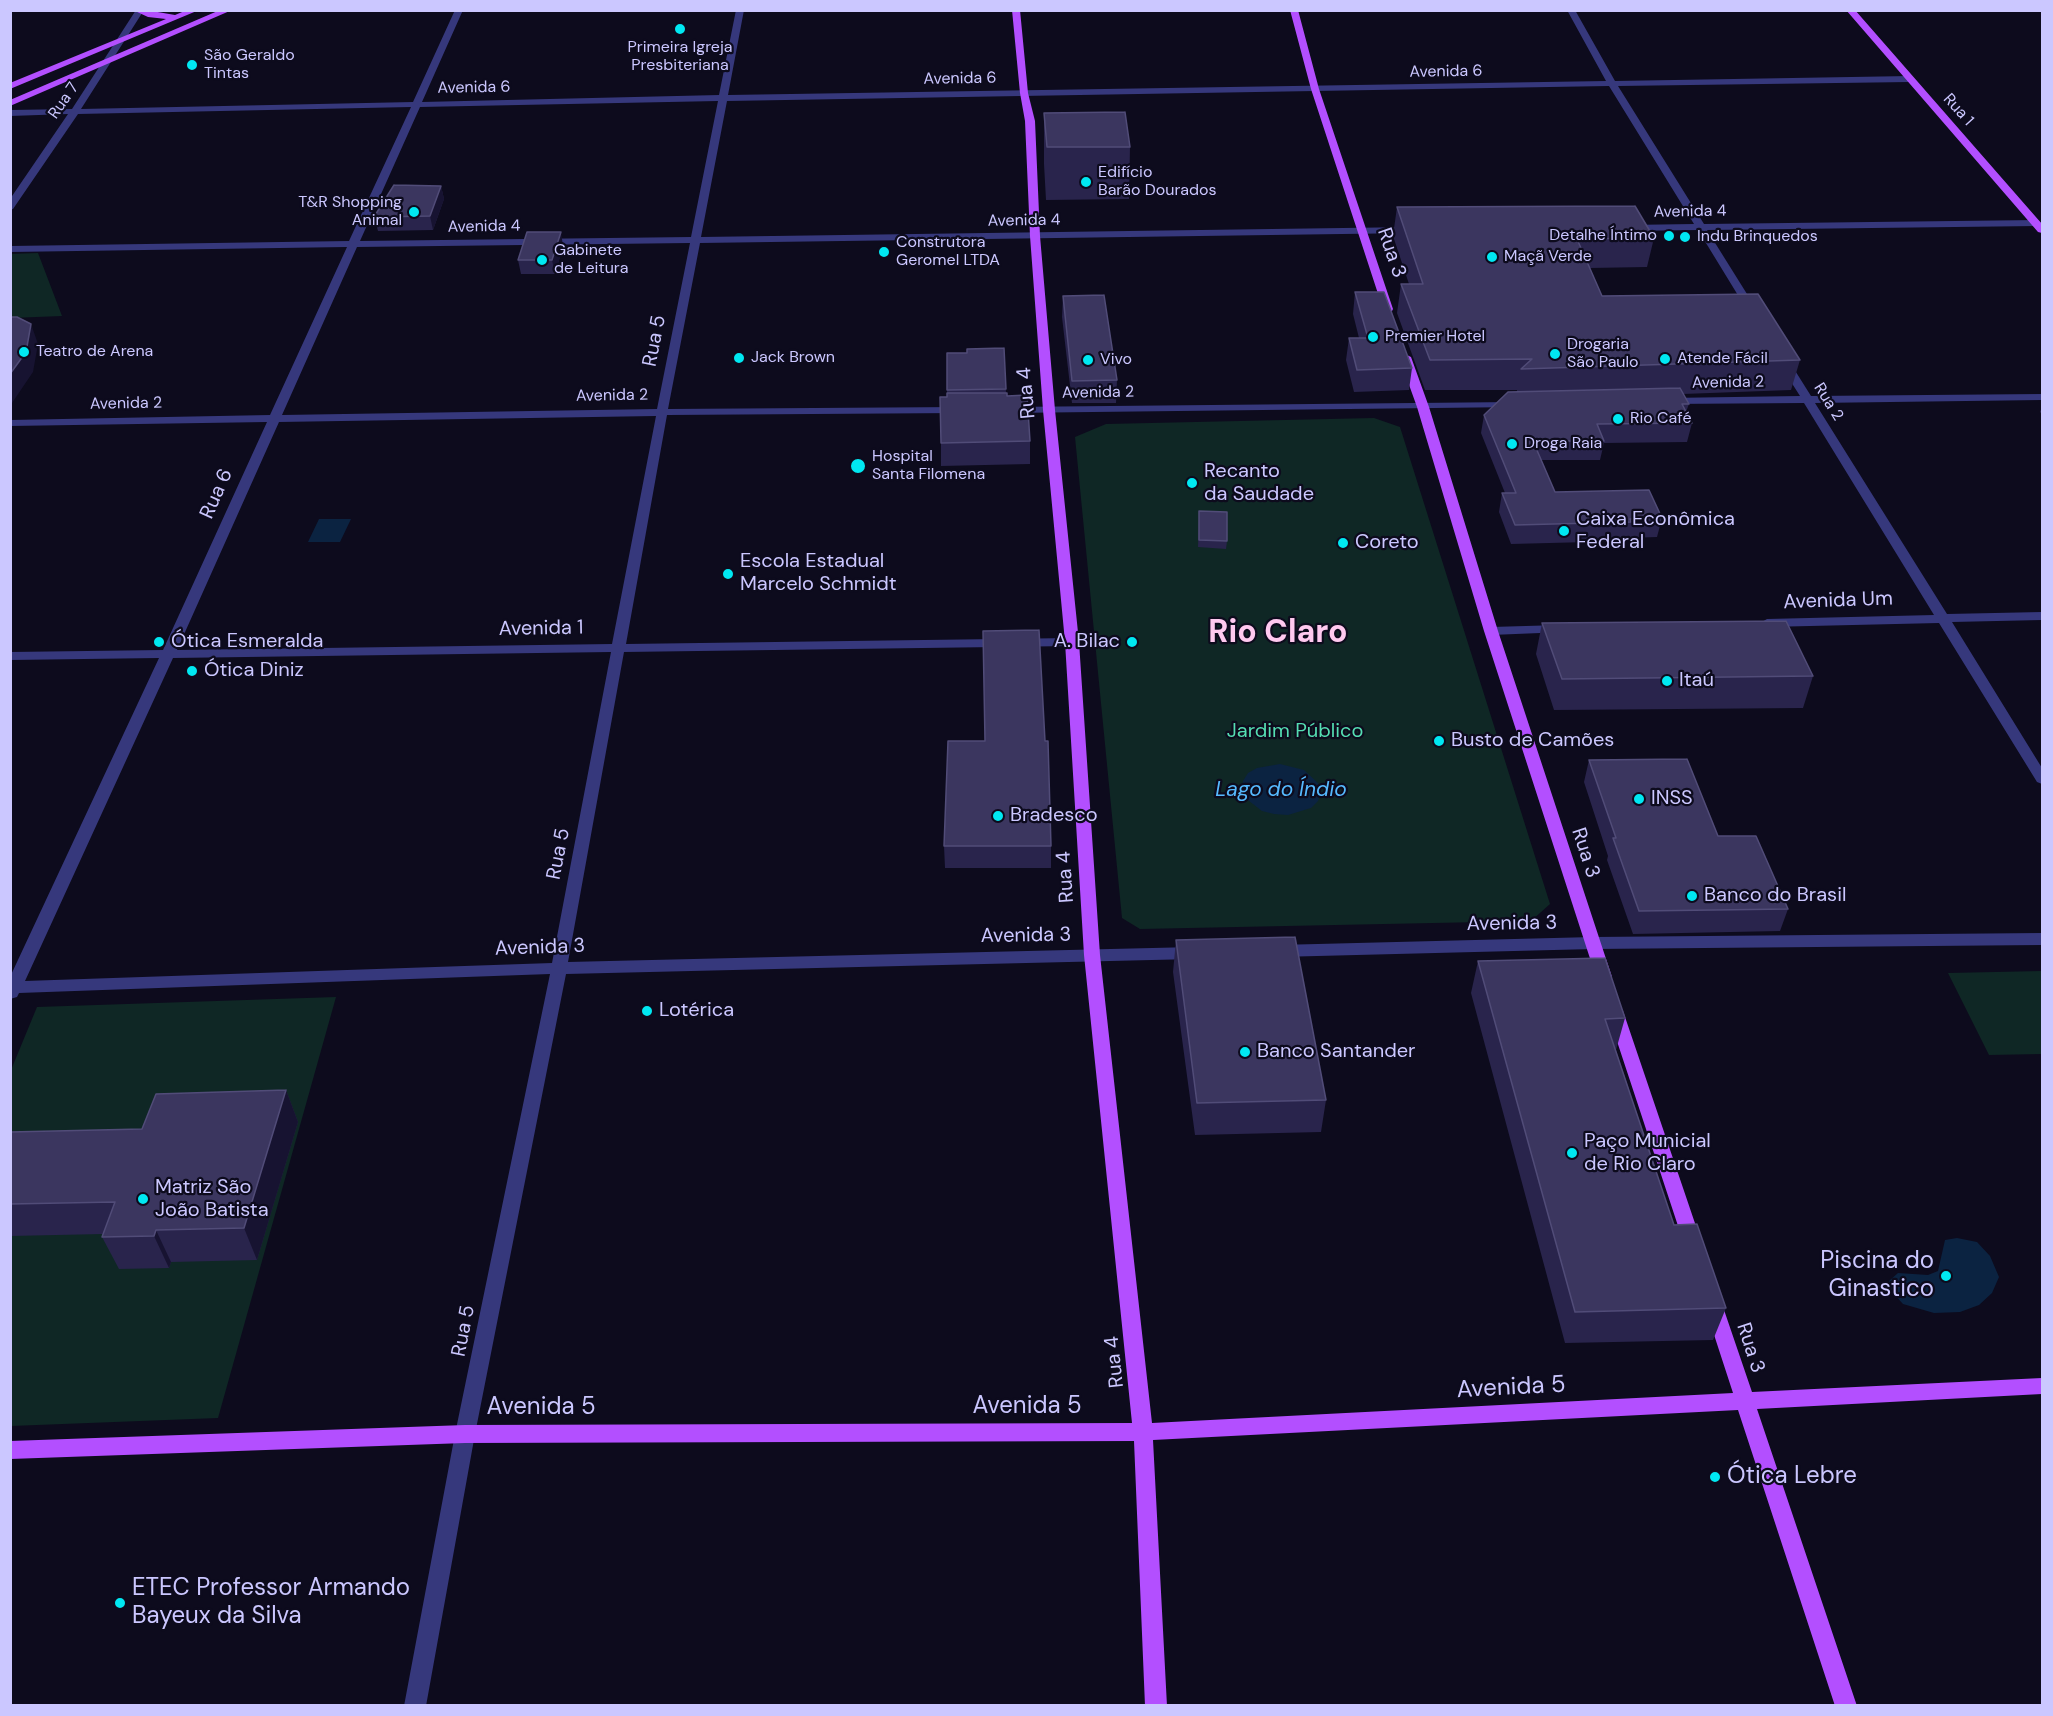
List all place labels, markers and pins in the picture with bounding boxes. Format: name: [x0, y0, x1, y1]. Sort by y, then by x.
marker: Primeira Igreja Presbiteriana: [673, 22, 687, 36]
place label: Primeira Igreja Presbiteriana: [627, 38, 733, 76]
place label: São Geraldo Tintas: [204, 46, 295, 84]
marker: São Geraldo Tintas: [185, 58, 199, 72]
place label: Edifício Barão Dourados: [1098, 163, 1217, 201]
marker: Edifício Barão Dourados: [1079, 175, 1093, 189]
place label: T&R Shopping Animal: [298, 193, 402, 231]
marker: T&R Shopping Animal: [407, 205, 421, 219]
place label: Detalhe Íntimo: [1549, 226, 1657, 246]
place label: Indu Brinquedos: [1697, 227, 1818, 247]
marker: Detalhe Íntimo: [1662, 229, 1676, 243]
marker: Indu Brinquedos: [1678, 230, 1692, 244]
place label: Construtora Geromel LTDA: [896, 233, 1000, 271]
place label: Gabinete de Leitura: [554, 241, 628, 279]
marker: Construtora Geromel LTDA: [877, 245, 891, 259]
place label: Maçã Verde: [1504, 247, 1592, 267]
marker: Maçã Verde: [1485, 250, 1499, 264]
marker: Gabinete de Leitura: [535, 253, 549, 267]
place label: Premier Hotel: [1385, 327, 1485, 347]
marker: Premier Hotel: [1366, 330, 1380, 344]
place label: Drogaria São Paulo: [1567, 335, 1639, 373]
place label: Teatro de Arena: [36, 342, 153, 362]
marker: Teatro de Arena: [17, 345, 31, 359]
marker: Drogaria São Paulo: [1548, 347, 1562, 361]
place label: Jack Brown: [751, 348, 835, 368]
place label: Atende Fácil: [1677, 349, 1768, 369]
place label: Vivo: [1100, 350, 1132, 370]
marker: Jack Brown: [732, 351, 746, 365]
marker: Atende Fácil: [1658, 352, 1672, 366]
marker: Vivo: [1081, 353, 1095, 367]
place label: Rio Café: [1630, 409, 1691, 429]
marker: Rio Café: [1611, 412, 1625, 426]
place label: Droga Raia: [1524, 434, 1602, 454]
marker: Droga Raia: [1505, 437, 1519, 451]
place label: Hospital Santa Filomena: [872, 447, 985, 485]
marker: Hospital Santa Filomena: [849, 457, 867, 475]
place label: Recanto da Saudade: [1204, 460, 1314, 507]
marker: Recanto da Saudade: [1185, 476, 1199, 490]
place label: Caixa Econômica Federal: [1576, 508, 1735, 555]
marker: Caixa Econômica Federal: [1557, 524, 1571, 538]
place label: Coreto: [1355, 531, 1419, 555]
marker: Coreto: [1336, 536, 1350, 550]
place label: Escola Estadual Marcelo Schmidt: [740, 550, 897, 597]
marker: Escola Estadual Marcelo Schmidt: [721, 567, 735, 581]
place label: Ótica Esmeralda: [171, 630, 323, 654]
place label: A. Bilac: [1054, 630, 1120, 654]
marker: Ótica Esmeralda: [152, 635, 166, 649]
marker: A. Bilac: [1125, 635, 1139, 649]
place label: Ótica Diniz: [204, 659, 304, 683]
marker: Ótica Diniz: [185, 664, 199, 678]
place label: Itaú: [1679, 669, 1714, 693]
marker: Itaú: [1660, 674, 1674, 688]
place label: Busto de Camões: [1451, 729, 1614, 753]
marker: Busto de Camões: [1432, 734, 1446, 748]
place label: INSS: [1651, 787, 1693, 811]
marker: INSS: [1632, 792, 1646, 806]
place label: Bradesco: [1010, 804, 1098, 828]
marker: Bradesco: [991, 809, 1005, 823]
place label: Banco do Brasil: [1704, 884, 1846, 908]
marker: Banco do Brasil: [1685, 889, 1699, 903]
place label: Lotérica: [659, 999, 734, 1023]
marker: Lotérica: [640, 1004, 654, 1018]
place label: Banco Santander: [1257, 1040, 1415, 1064]
marker: Banco Santander: [1238, 1045, 1252, 1059]
place label: Paço Municial de Rio Claro: [1584, 1130, 1711, 1177]
marker: Paço Municial de Rio Claro: [1565, 1146, 1579, 1160]
place label: Matriz São João Batista: [155, 1176, 269, 1223]
marker: Matriz São João Batista: [136, 1192, 150, 1206]
place label: Piscina do Ginastico: [1820, 1248, 1934, 1304]
marker: Piscina do Ginastico: [1939, 1269, 1953, 1283]
place label: Ótica Lebre: [1727, 1463, 1857, 1491]
marker: Ótica Lebre: [1708, 1470, 1722, 1484]
place label: ETEC Professor Armando Bayeux da Silva: [132, 1575, 410, 1631]
marker: ETEC Professor Armando Bayeux da Silva: [113, 1596, 127, 1610]

